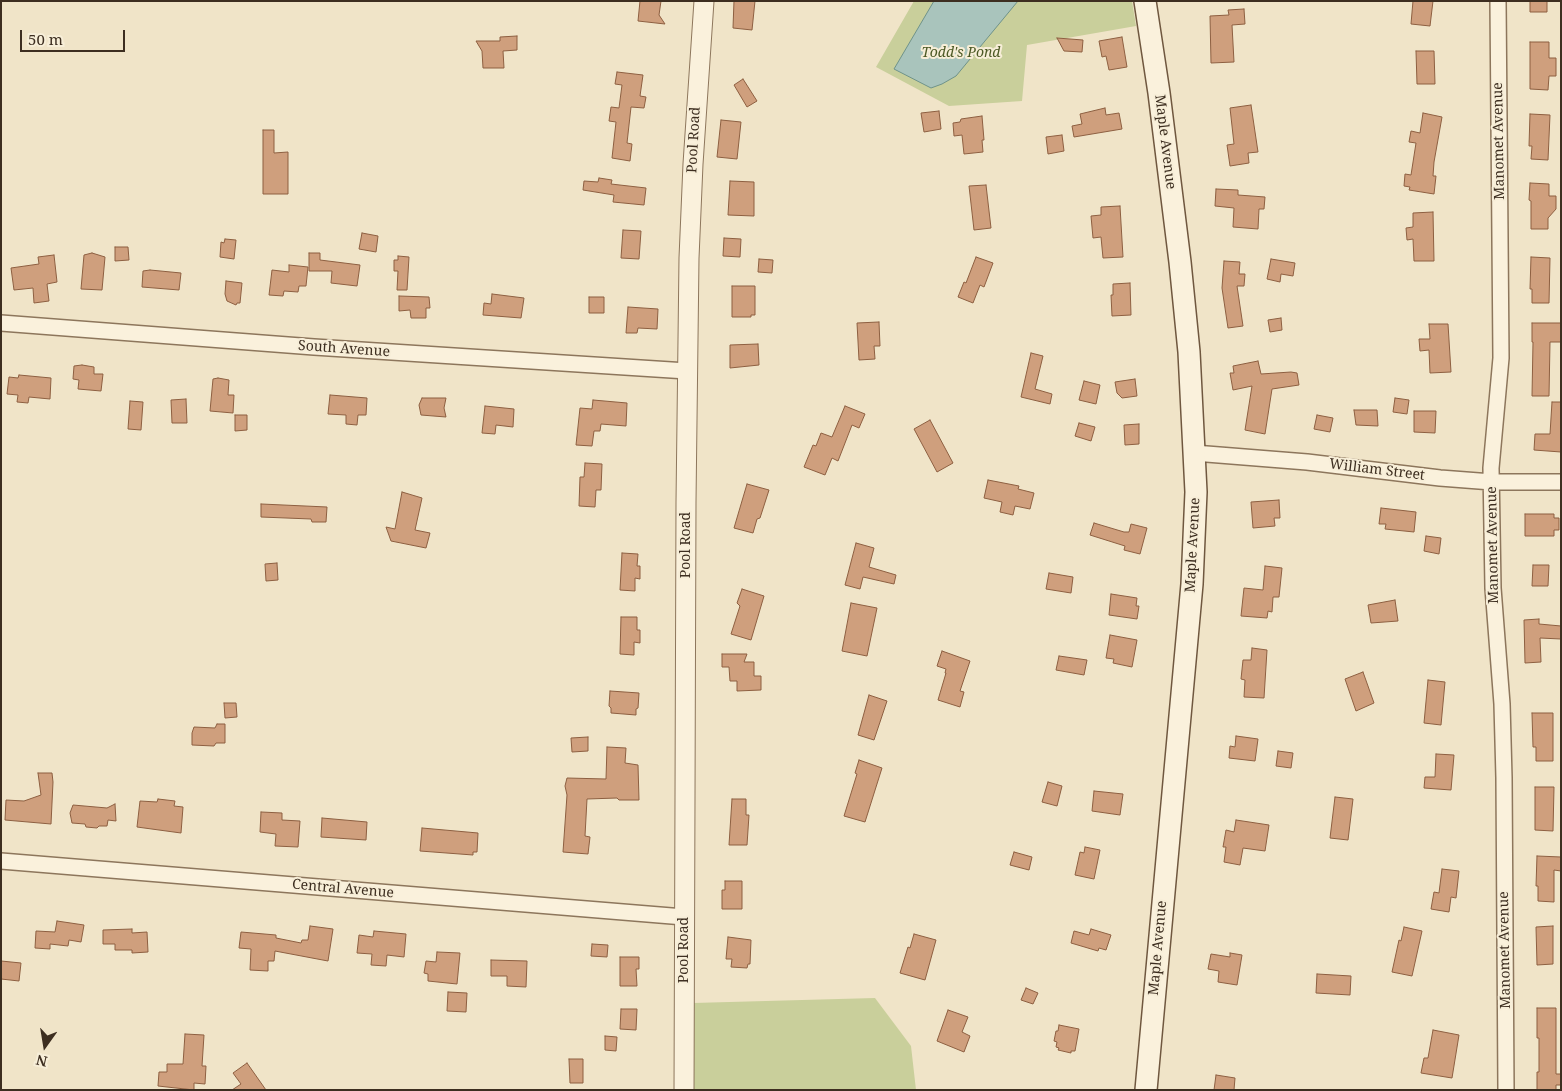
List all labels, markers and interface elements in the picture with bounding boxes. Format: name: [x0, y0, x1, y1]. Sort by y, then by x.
scale bar: [22, 20, 128, 52]
text: 50 m: [28, 29, 63, 49]
park label: Todd's Pond: [922, 45, 1000, 61]
street label: Manomet Avenue: [1490, 82, 1508, 200]
street label: Maple Avenue: [1151, 94, 1179, 190]
street label: Pool Road: [684, 106, 704, 174]
street label: South Avenue: [297, 337, 391, 361]
street label: William Street: [1328, 456, 1426, 484]
street label: Manomet Avenue: [1484, 486, 1502, 604]
street label: Maple Avenue: [1182, 497, 1204, 593]
street label: Pool Road: [678, 512, 694, 578]
street label: Central Avenue: [291, 876, 395, 902]
street label: Manomet Avenue: [1496, 891, 1514, 1009]
street label: Maple Avenue: [1145, 900, 1171, 996]
street label: Pool Road: [676, 917, 692, 983]
north arrow: [20, 1021, 70, 1071]
text: N: [34, 1051, 49, 1072]

